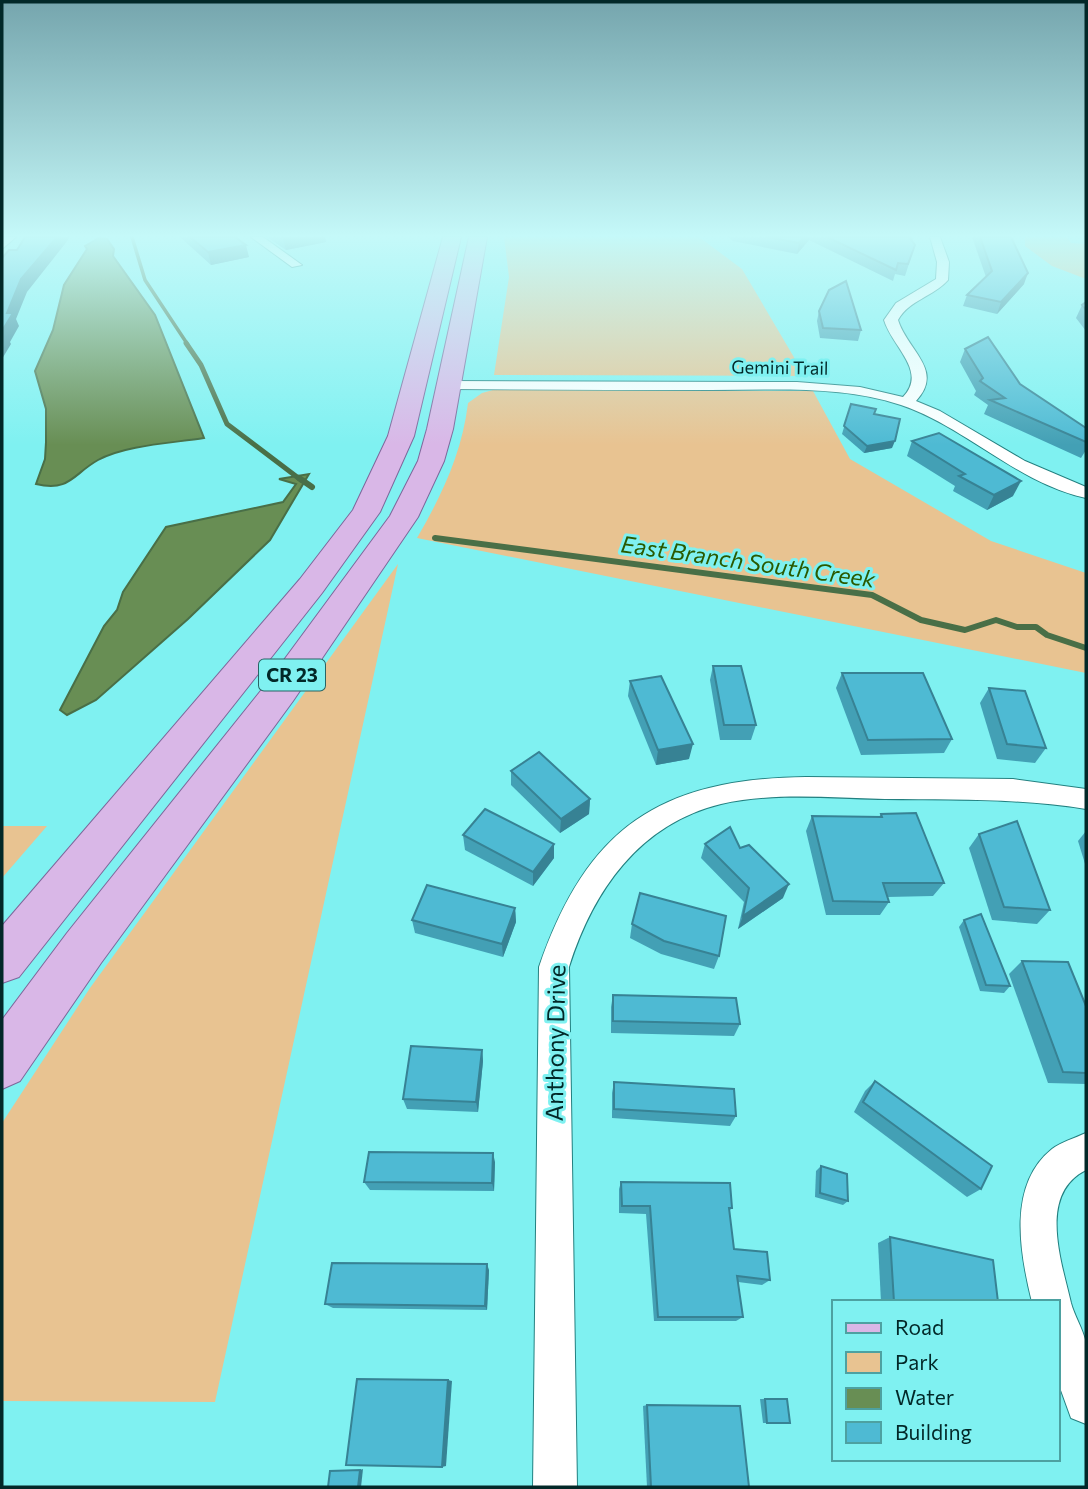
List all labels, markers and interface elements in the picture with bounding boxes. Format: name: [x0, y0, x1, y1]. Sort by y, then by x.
street label: Gemini Trail: [731, 355, 829, 379]
water label: East Branch South Creek: [619, 529, 877, 593]
road number: CR 23: [259, 660, 325, 690]
street label: Anthony Drive: [539, 964, 570, 1122]
legend: [832, 1300, 1060, 1461]
text: Road: [895, 1314, 944, 1339]
text: Park: [895, 1349, 939, 1374]
text: Water: [895, 1384, 954, 1409]
text: Building: [895, 1419, 972, 1444]

